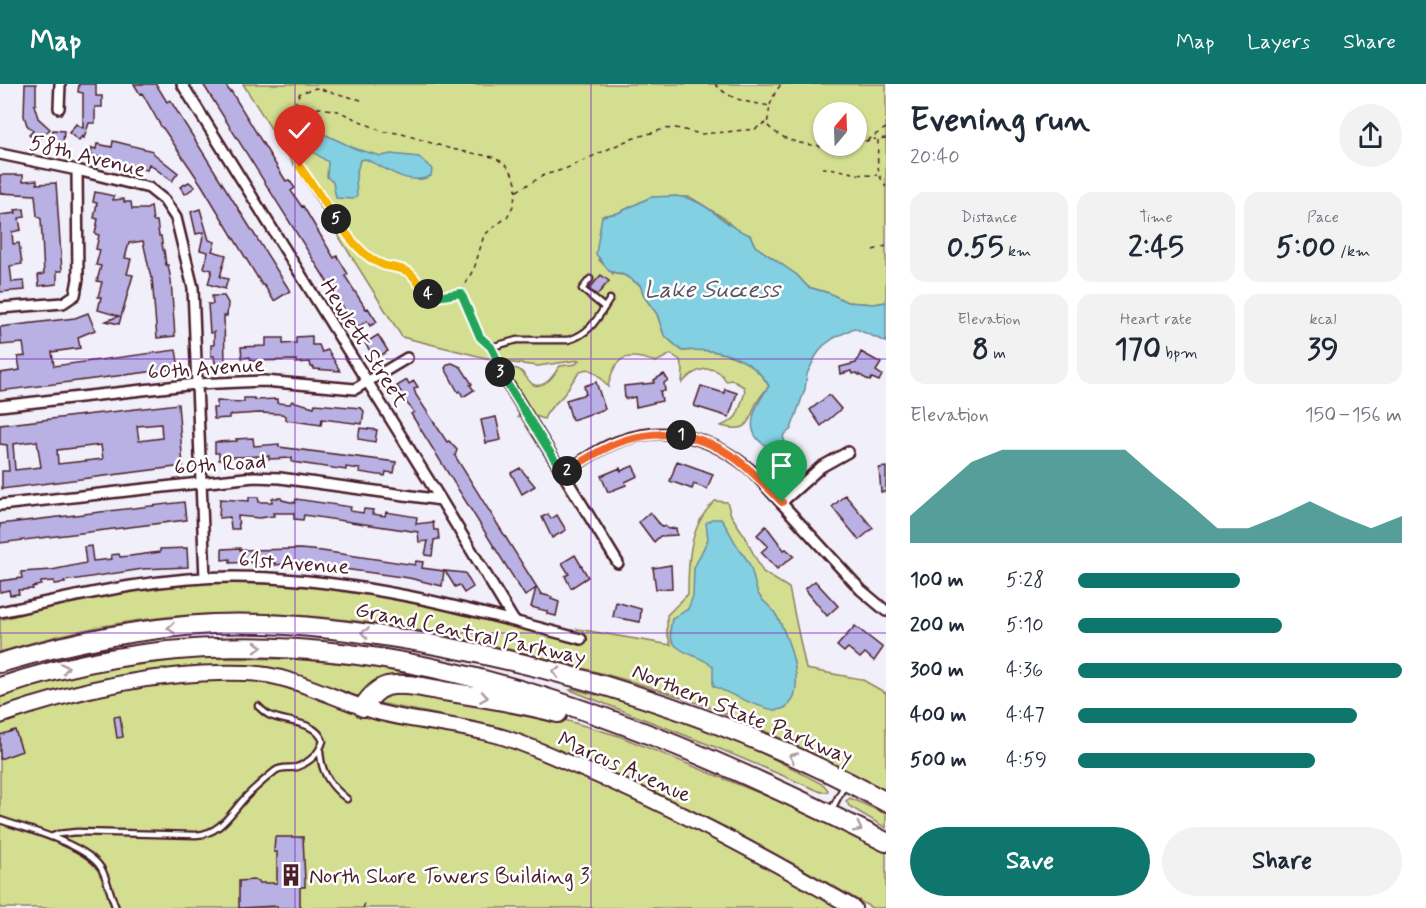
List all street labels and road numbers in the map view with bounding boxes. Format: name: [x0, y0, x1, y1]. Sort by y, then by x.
street label: 58th Avenue: [27, 129, 149, 185]
street label: Hewlett Street: [313, 274, 414, 412]
street label: 60th Avenue: [147, 351, 266, 387]
street label: 60th Road: [173, 448, 267, 482]
street label: 61st Avenue: [238, 546, 350, 582]
street label: Grand Central Parkway: [353, 596, 588, 672]
street label: Northern State Parkway: [628, 658, 857, 772]
street label: Marcus Avenue: [553, 726, 695, 810]

